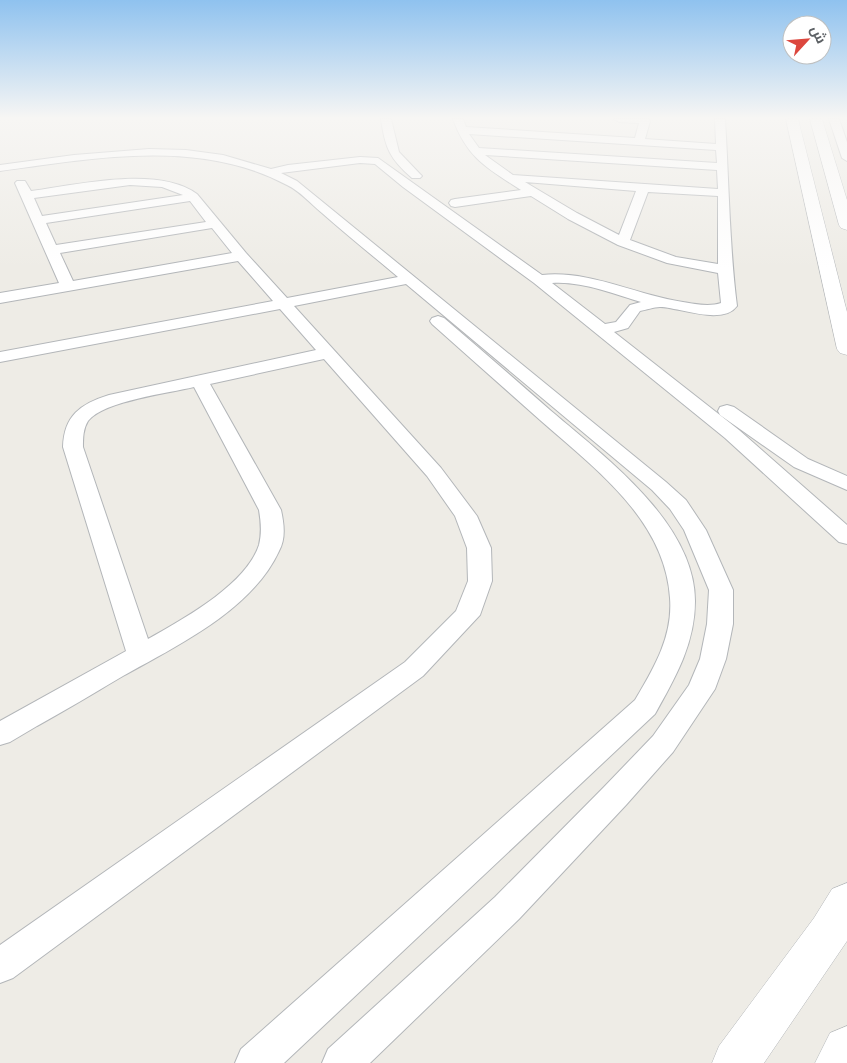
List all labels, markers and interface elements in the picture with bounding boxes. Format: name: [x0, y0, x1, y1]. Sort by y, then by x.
north arrow: [782, 15, 832, 65]
text: ش: [807, 22, 831, 46]

